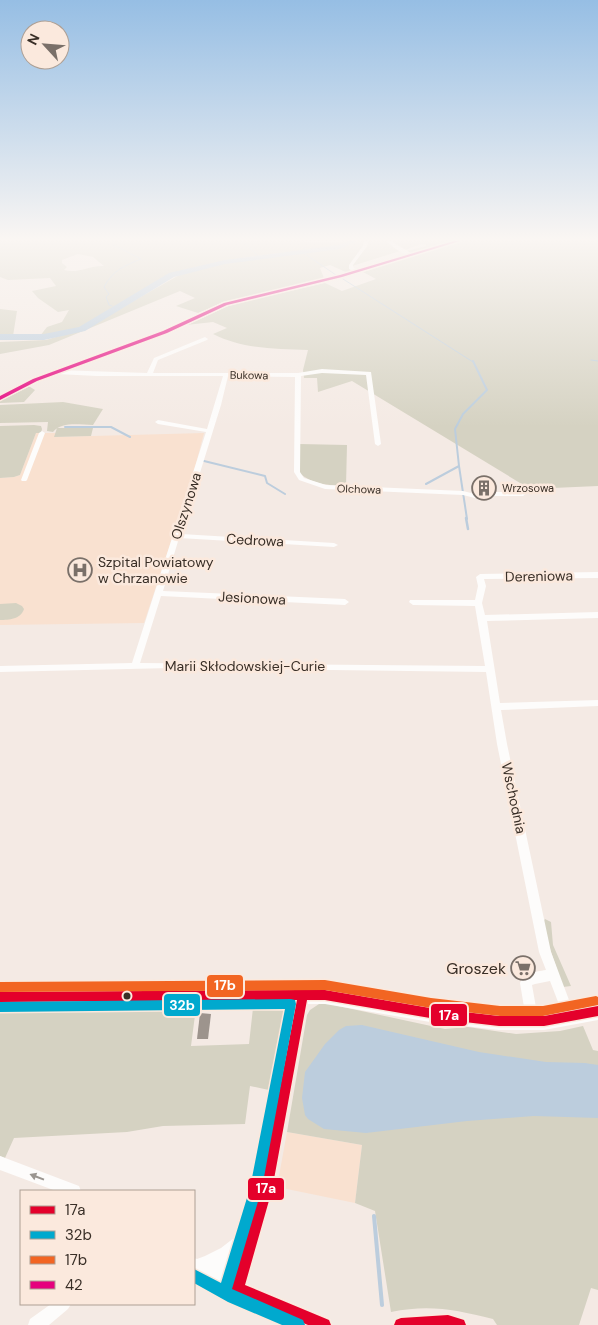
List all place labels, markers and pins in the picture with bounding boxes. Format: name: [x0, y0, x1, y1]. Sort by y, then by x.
building icon: Wrzosowa: [471, 475, 497, 501]
place label: Wrzosowa: [502, 481, 554, 495]
place label: Szpital Powiatowy w Chrzanowie: [98, 553, 214, 587]
hospital icon: Szpital Powiatowy w Chrzanowie: [67, 557, 93, 583]
supermarket icon: Groszek: [510, 955, 536, 981]
place label: Groszek: [446, 958, 506, 979]
unlabelled marker: [122, 991, 132, 1001]

